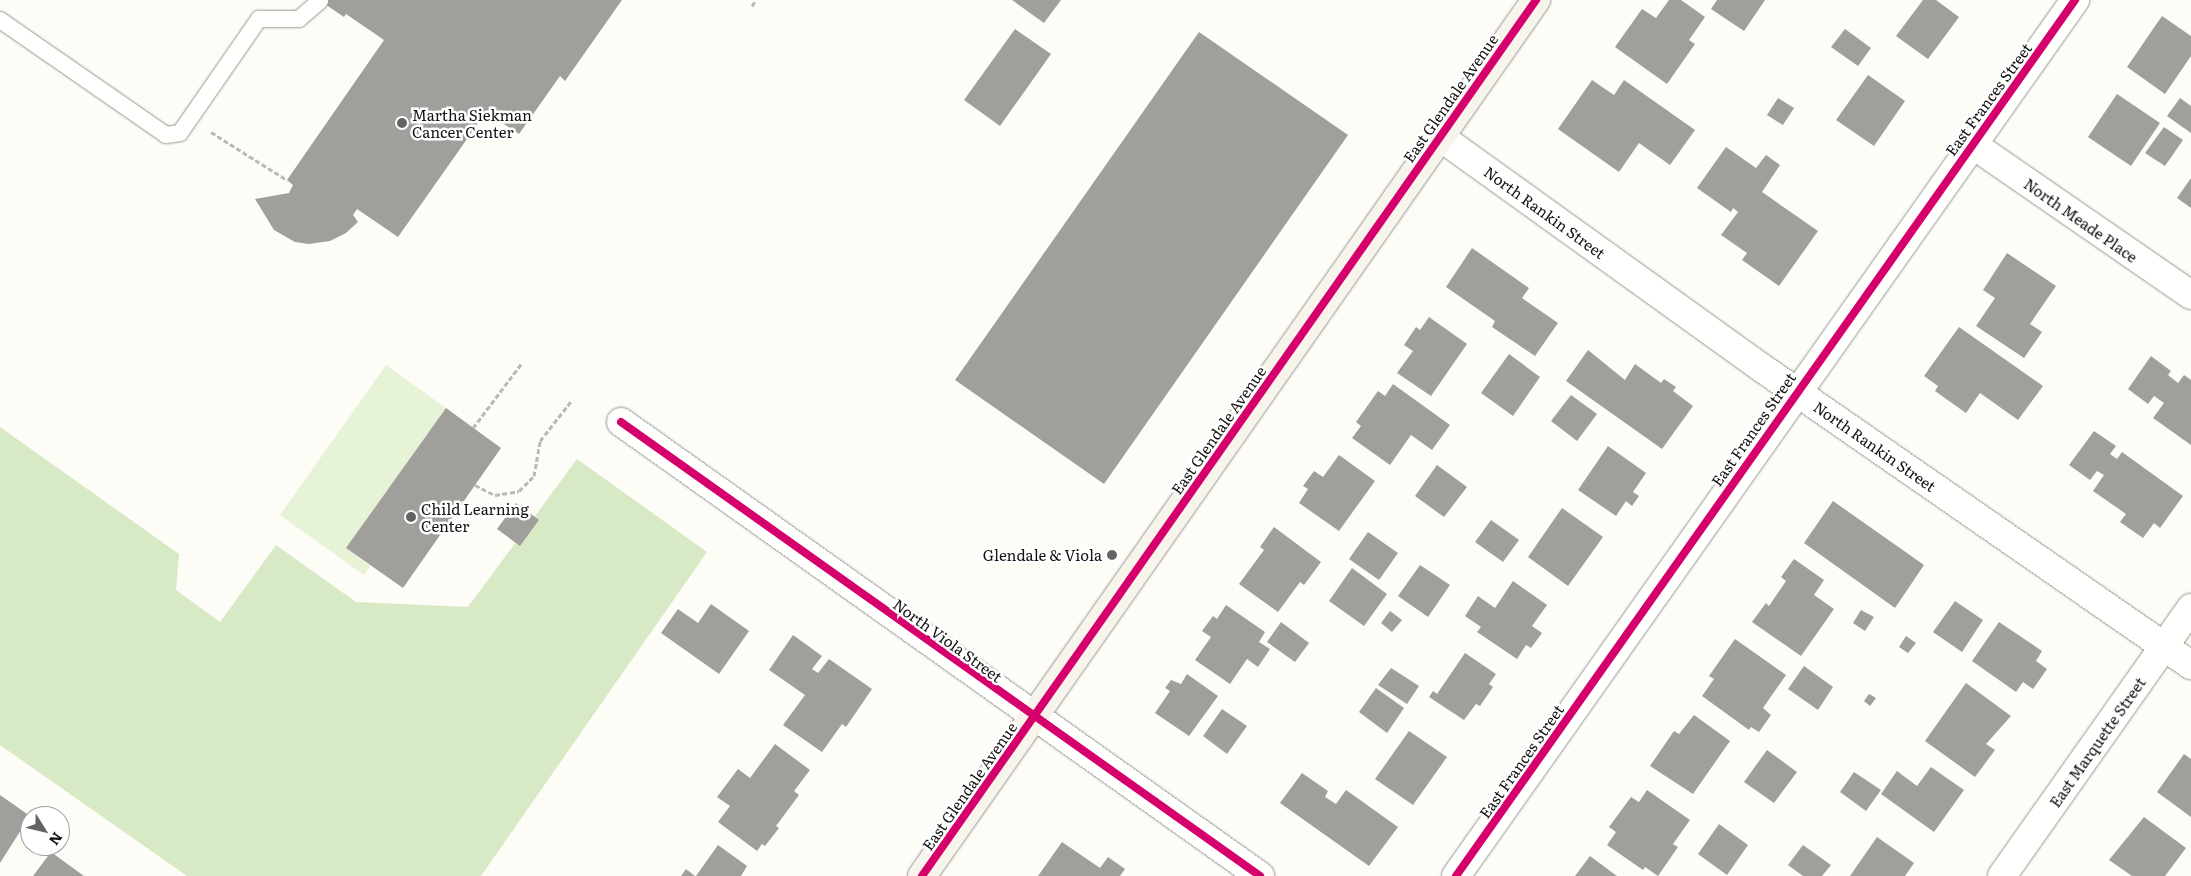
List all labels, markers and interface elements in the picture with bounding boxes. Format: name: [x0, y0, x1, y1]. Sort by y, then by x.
street label: East Glendale Avenue: [1399, 30, 1501, 166]
street label: East Frances Street: [1941, 39, 2035, 159]
place label: Martha Siekman Cancer Center: [412, 105, 532, 140]
marker: Martha Siekman Cancer Center: [396, 117, 408, 129]
street label: North Rankin Street: [1481, 162, 1609, 262]
street label: North Meade Place: [2021, 174, 2141, 266]
street label: East Glendale Avenue: [1167, 362, 1269, 498]
street label: East Frances Street: [1707, 369, 1799, 489]
street label: North Rankin Street: [1810, 397, 1940, 495]
place label: Child Learning Center: [421, 499, 529, 534]
marker: Child Learning Center: [405, 511, 417, 523]
place label: Glendale & Viola: [983, 546, 1102, 564]
marker: Glendale & Viola: [1106, 549, 1118, 561]
street label: North Viola Street: [890, 595, 1006, 685]
street label: East Marquette Street: [2045, 674, 2149, 810]
street label: East Frances Street: [1475, 701, 1567, 821]
street label: East Glendale Avenue: [918, 718, 1020, 854]
north arrow: [20, 806, 70, 856]
text: N: [45, 829, 68, 850]

